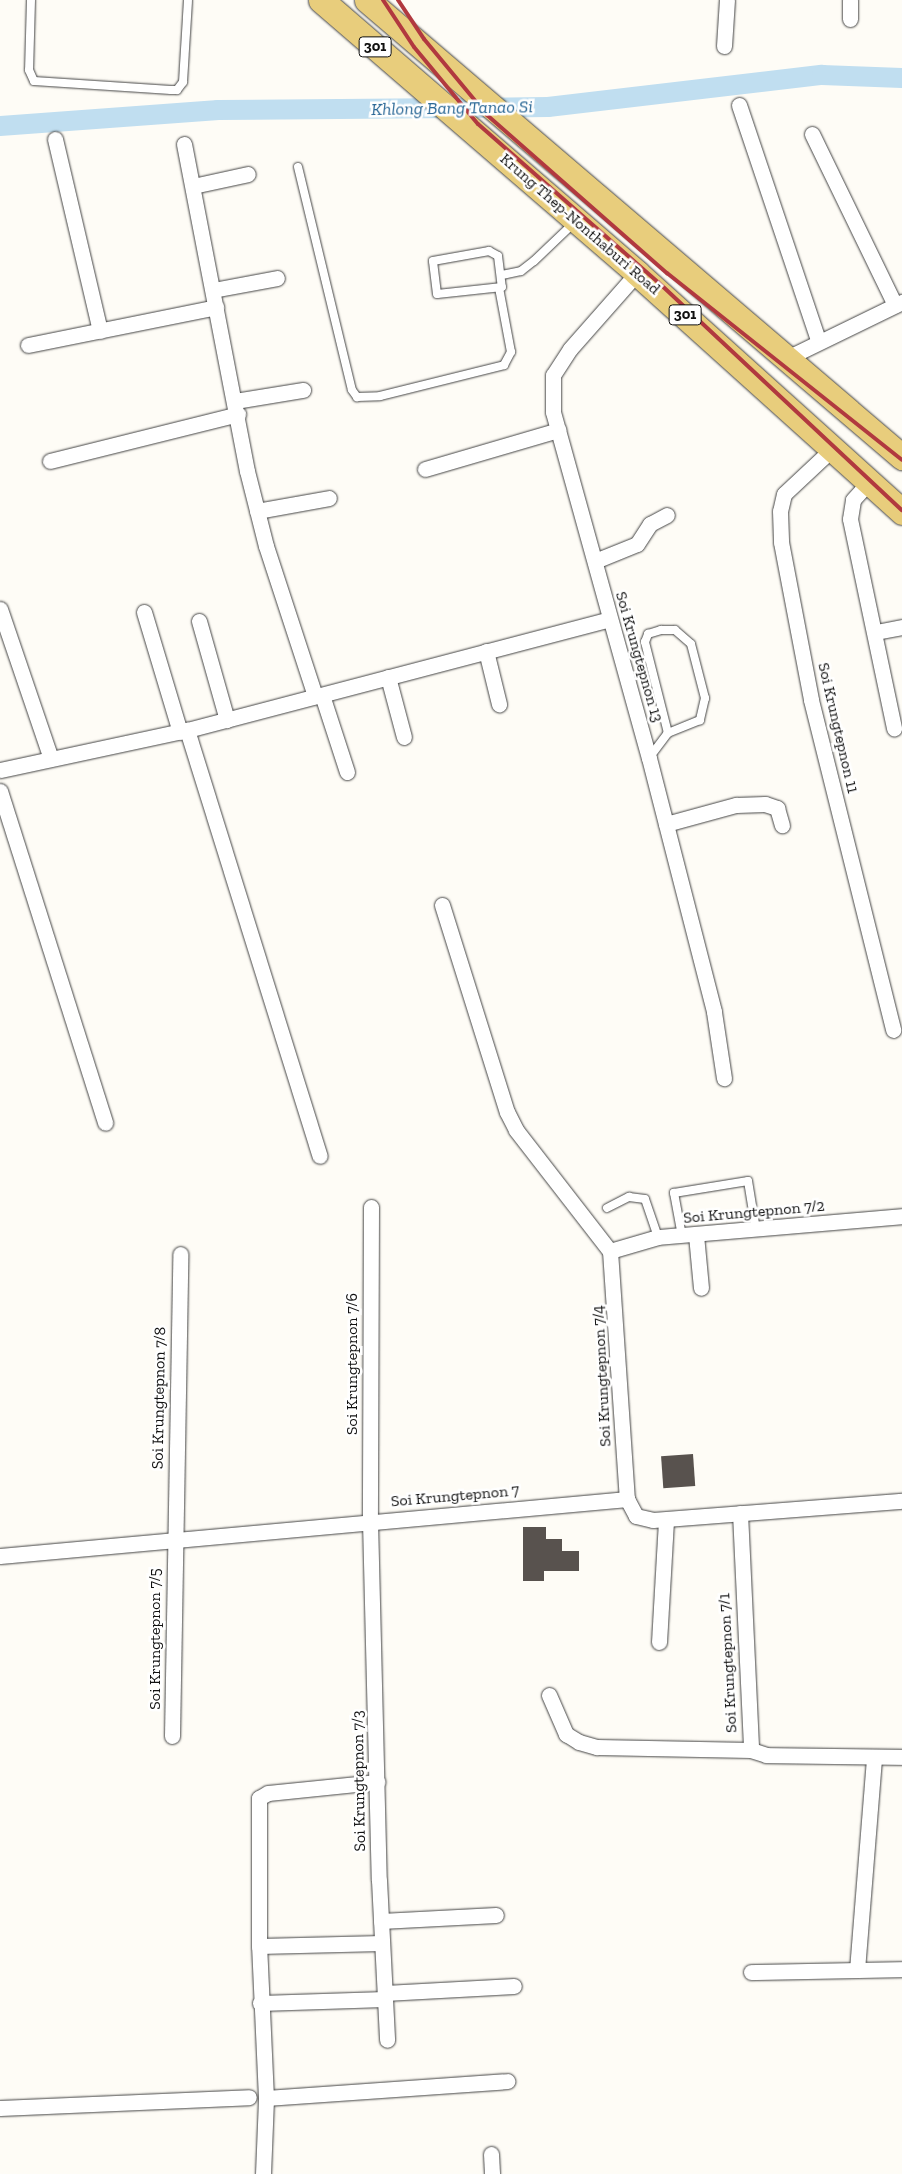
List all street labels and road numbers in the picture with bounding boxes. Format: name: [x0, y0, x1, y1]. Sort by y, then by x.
road number: 301: [358, 34, 392, 60]
street label: Krung Thep-Nonthaburi Road: [496, 149, 664, 299]
road number: 301: [668, 302, 702, 328]
street label: Soi Krungtepnon 13: [611, 589, 667, 725]
street label: Soi Krungtepnon 11: [814, 661, 862, 795]
street label: Soi Krungtepnon 7/2: [683, 1196, 825, 1228]
street label: Soi Krungtepnon 7/6: [342, 1293, 362, 1435]
street label: Soi Krungtepnon 7/4: [589, 1305, 615, 1447]
street label: Soi Krungtepnon 7/8: [148, 1327, 170, 1469]
street label: Soi Krungtepnon 7: [390, 1481, 520, 1511]
street label: Soi Krungtepnon 7/5: [145, 1568, 165, 1710]
street label: Soi Krungtepnon 7/1: [715, 1593, 741, 1733]
street label: Soi Krungtepnon 7/3: [348, 1710, 370, 1852]

